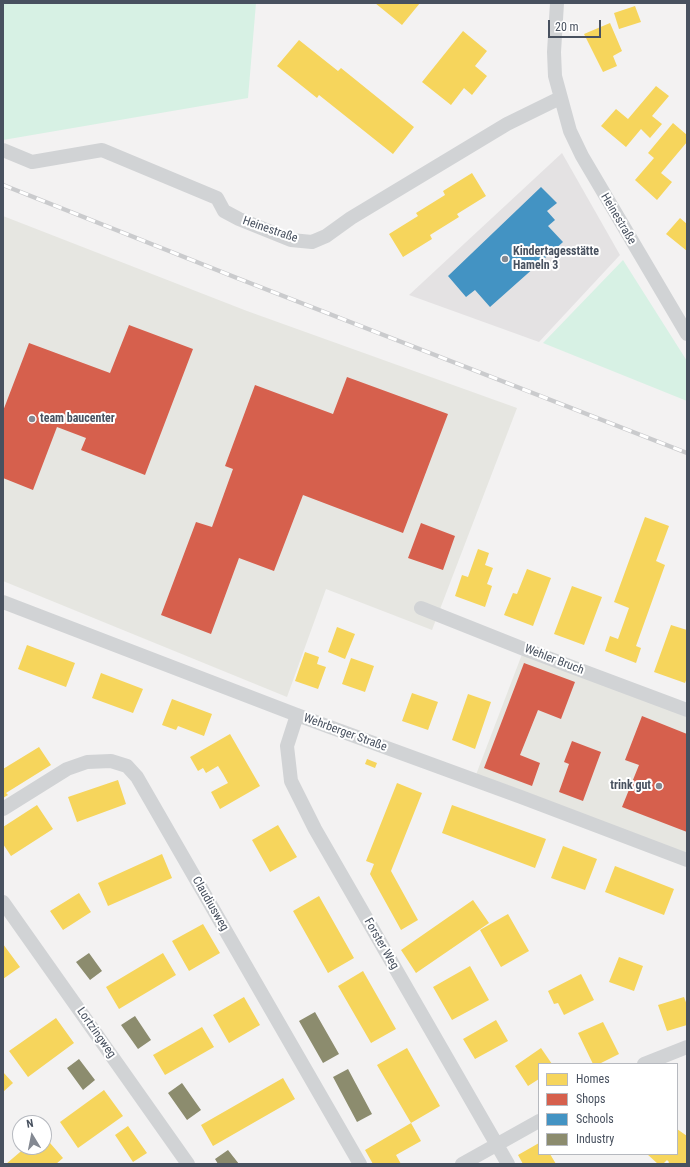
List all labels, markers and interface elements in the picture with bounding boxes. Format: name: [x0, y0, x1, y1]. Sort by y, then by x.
scale bar: [550, 12, 603, 38]
text: 20 m: [555, 20, 579, 34]
street label: Heinestraße: [597, 191, 639, 247]
street label: Heinestraße: [241, 214, 299, 246]
place label: Kindertagesstätte Hameln 3: [513, 245, 599, 273]
marker: Kindertagesstätte Hameln 3: [500, 254, 510, 264]
place label: team baucenter: [40, 412, 115, 426]
marker: team baucenter: [27, 414, 37, 424]
street label: Wehler Bruch: [522, 642, 586, 678]
street label: Wehrberger Straße: [301, 711, 389, 755]
place label: trink gut: [610, 779, 651, 793]
marker: trink gut: [654, 781, 664, 791]
street label: Claudiusweg: [189, 874, 231, 934]
street label: Forster Weg: [361, 916, 401, 972]
street label: Lortzingweg: [73, 1005, 119, 1061]
legend: [538, 1063, 678, 1155]
text: Homes: [576, 1072, 610, 1086]
text: Shops: [576, 1092, 605, 1106]
text: Schools: [576, 1112, 614, 1126]
north arrow: [12, 1115, 52, 1155]
text: N: [26, 1117, 34, 1131]
text: Industry: [576, 1132, 614, 1146]

